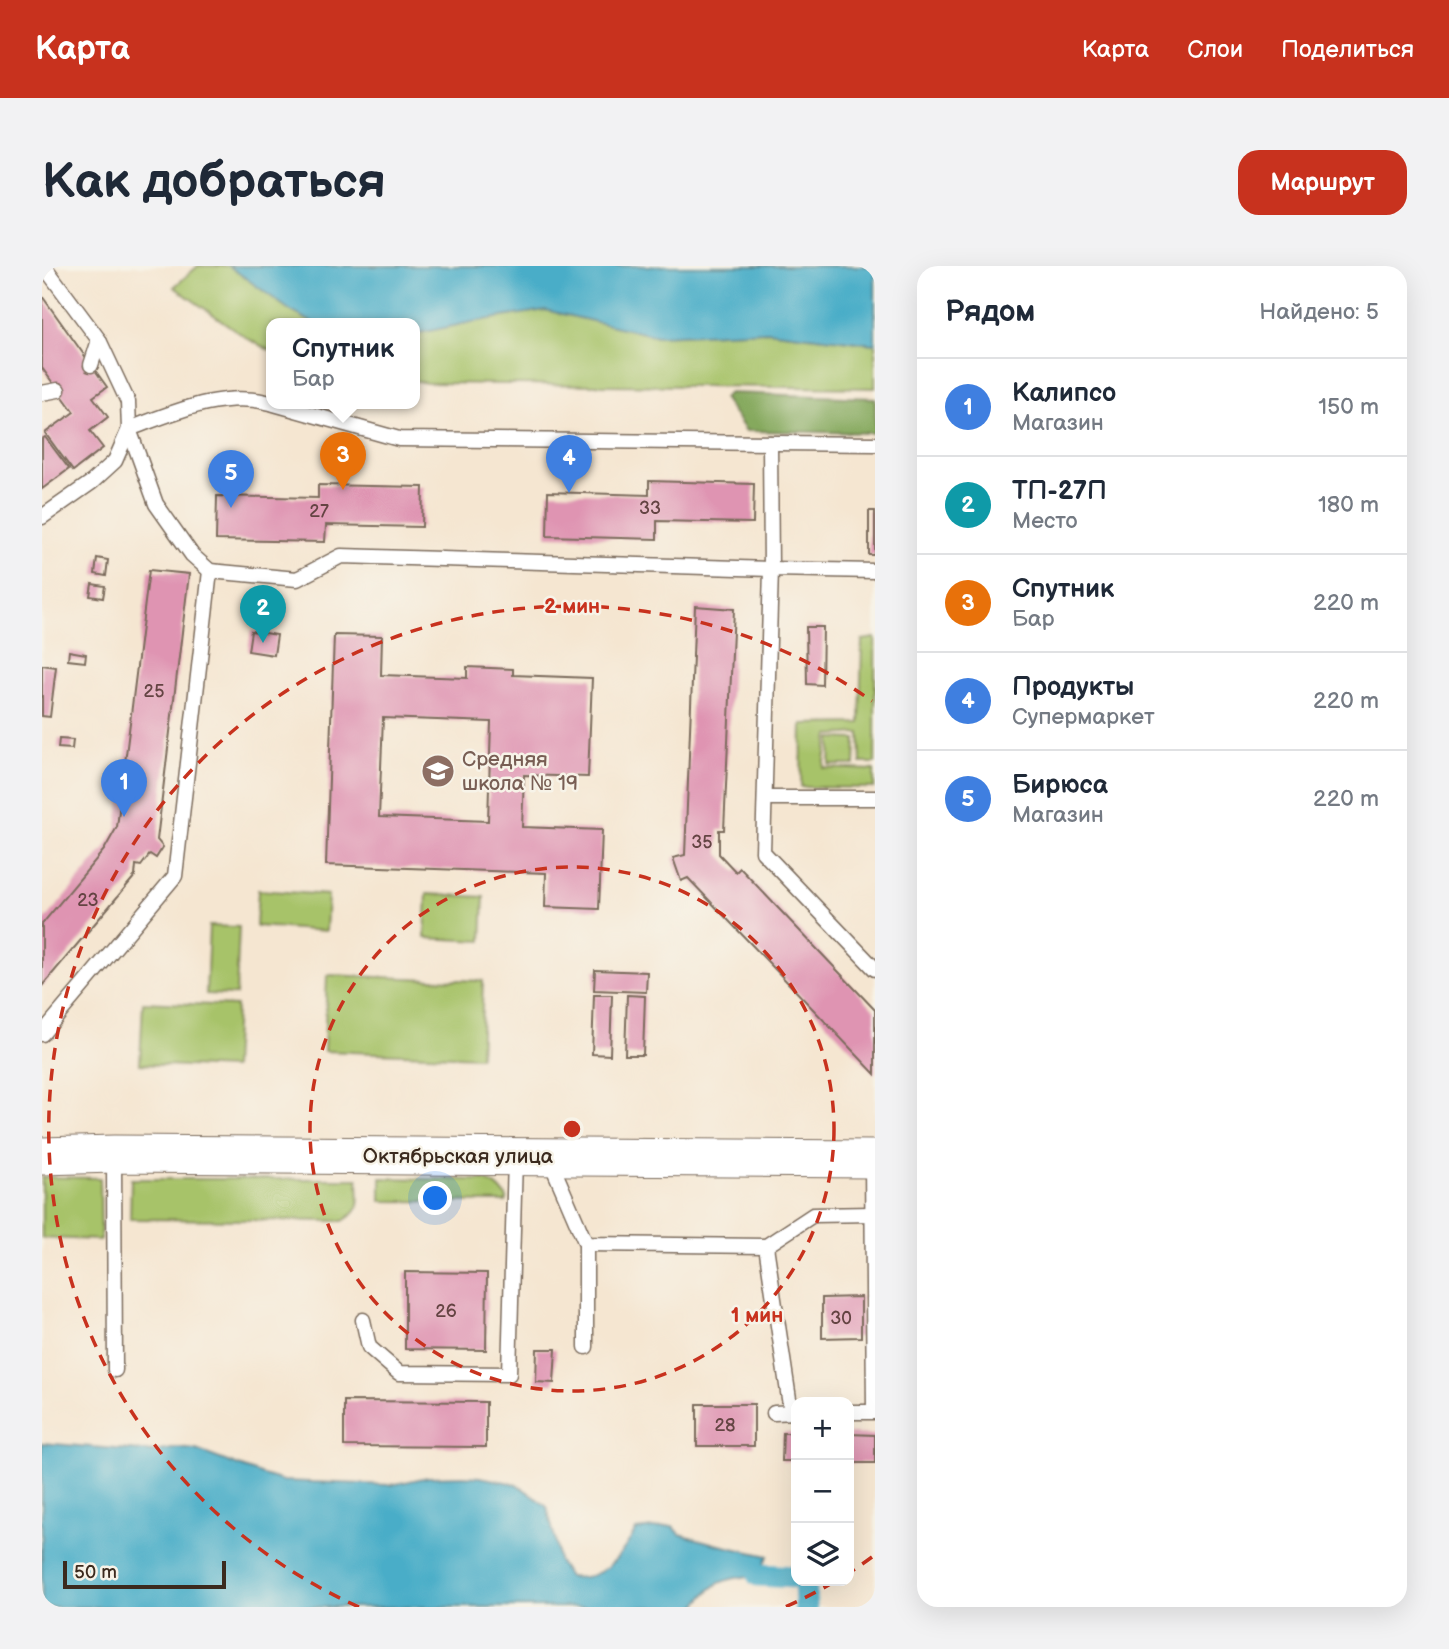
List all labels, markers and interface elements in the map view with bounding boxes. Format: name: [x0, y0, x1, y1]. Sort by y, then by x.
text: Карта: [35, 29, 130, 69]
text: Карта: [1082, 35, 1149, 64]
text: Слои: [1187, 35, 1243, 64]
text: Поделиться: [1281, 35, 1414, 64]
button: Маршрут: [1238, 150, 1407, 215]
text: Как добраться: [42, 153, 386, 212]
text: Рядом: [945, 294, 1035, 330]
text: Найдено: 5: [1259, 298, 1379, 326]
popup: [266, 318, 420, 409]
text: Спутник: [292, 334, 394, 365]
text: Бар: [292, 365, 335, 393]
text: Калипсо: [1012, 378, 1116, 409]
text: 1: [963, 393, 973, 421]
text: 150 m: [1318, 393, 1379, 421]
text: Магазин: [1012, 409, 1104, 437]
pin: 3: [320, 432, 366, 490]
pin: 4: [546, 435, 592, 493]
pin: 5: [208, 450, 254, 508]
text: ТП-27П: [1012, 476, 1107, 507]
text: 2: [961, 491, 975, 519]
text: 180 m: [1318, 491, 1379, 519]
house number: 33: [639, 498, 661, 519]
house number: 27: [309, 501, 329, 522]
text: Место: [1012, 507, 1078, 535]
text: Спутник: [1012, 574, 1114, 605]
pin: 2: [240, 585, 286, 643]
text: 3: [961, 589, 975, 617]
text: 220 m: [1313, 589, 1379, 617]
text: 2 мин: [544, 594, 600, 619]
text: Бар: [1012, 605, 1055, 633]
text: Продукты: [1012, 672, 1134, 703]
house number: 25: [144, 681, 164, 702]
text: 4: [961, 687, 975, 715]
text: 220 m: [1313, 687, 1379, 715]
text: Супермаркет: [1012, 703, 1155, 731]
place label: Средняя школа № 19: [462, 747, 578, 796]
school or university icon: Средняя школа № 19: [419, 752, 457, 790]
pin: 1: [101, 759, 147, 817]
text: Бирюса: [1012, 770, 1108, 801]
text: 5: [961, 785, 975, 813]
text: 220 m: [1313, 785, 1379, 813]
text: Магазин: [1012, 801, 1104, 829]
house number: 35: [691, 832, 713, 853]
house number: 23: [77, 890, 99, 911]
centre of rings: [560, 1117, 584, 1141]
street label: Октябрьская улица: [363, 1144, 554, 1169]
your location: [418, 1181, 452, 1215]
house number: 26: [435, 1301, 457, 1322]
text: 1 мин: [731, 1303, 783, 1328]
house number: 30: [830, 1308, 852, 1329]
map controls: [791, 1397, 854, 1586]
button: +: [791, 1397, 854, 1460]
house number: 28: [714, 1415, 736, 1436]
button: −: [791, 1460, 854, 1523]
button: layers: [791, 1523, 854, 1586]
scale bar: [63, 1558, 226, 1590]
text: 50 m: [74, 1561, 117, 1584]

